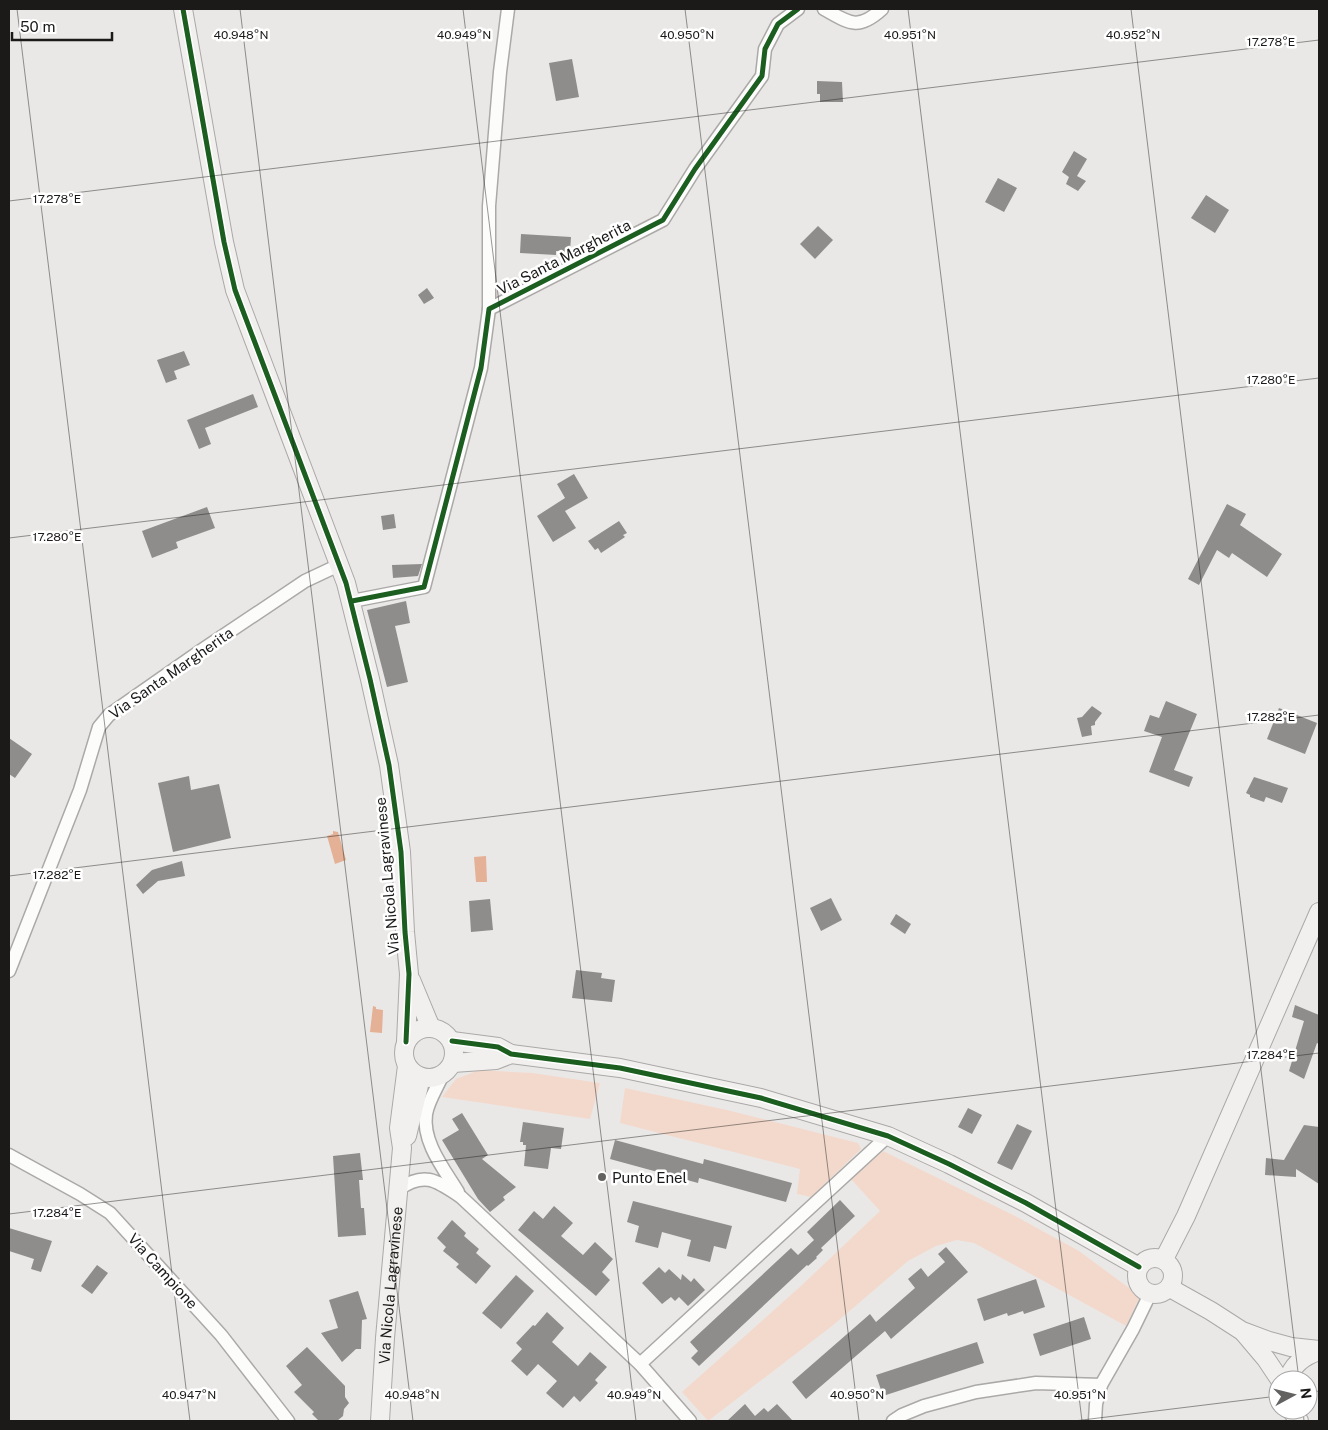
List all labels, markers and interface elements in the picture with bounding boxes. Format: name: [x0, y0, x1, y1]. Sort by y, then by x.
scale bar: [12, 10, 112, 42]
text: 50 m: [20, 18, 55, 35]
text: 40.948°N: [214, 28, 268, 42]
text: 40.949°N: [437, 28, 491, 42]
text: 40.950°N: [660, 28, 714, 42]
text: 40.951°N: [884, 28, 936, 42]
text: 40.952°N: [1106, 28, 1160, 42]
text: 17.278°E: [1247, 35, 1295, 49]
text: 17.278°E: [33, 192, 81, 206]
street label: Via Santa Margherita: [494, 216, 634, 298]
text: 17.280°E: [1247, 373, 1295, 387]
text: 17.280°E: [33, 530, 81, 544]
street label: Via Santa Margherita: [106, 624, 236, 722]
text: 17.282°E: [1247, 710, 1295, 724]
street label: Via Nicola Lagravinese: [372, 797, 402, 955]
text: 17.282°E: [33, 868, 81, 882]
text: 17.284°E: [1246, 1048, 1296, 1062]
place label: Punto Enel: [612, 1169, 687, 1186]
marker: Punto Enel: [596, 1171, 608, 1183]
text: 17.284°E: [32, 1206, 82, 1220]
street label: Via Nicola Lagravinese: [375, 1206, 405, 1365]
street label: Via Campione: [125, 1230, 201, 1312]
north arrow: [1268, 1370, 1318, 1420]
text: N: [1297, 1387, 1315, 1400]
text: 40.947°N: [162, 1388, 216, 1402]
text: 40.948°N: [385, 1388, 439, 1402]
text: 40.949°N: [607, 1388, 661, 1402]
text: 40.950°N: [830, 1388, 884, 1402]
text: 40.951°N: [1054, 1388, 1106, 1402]

